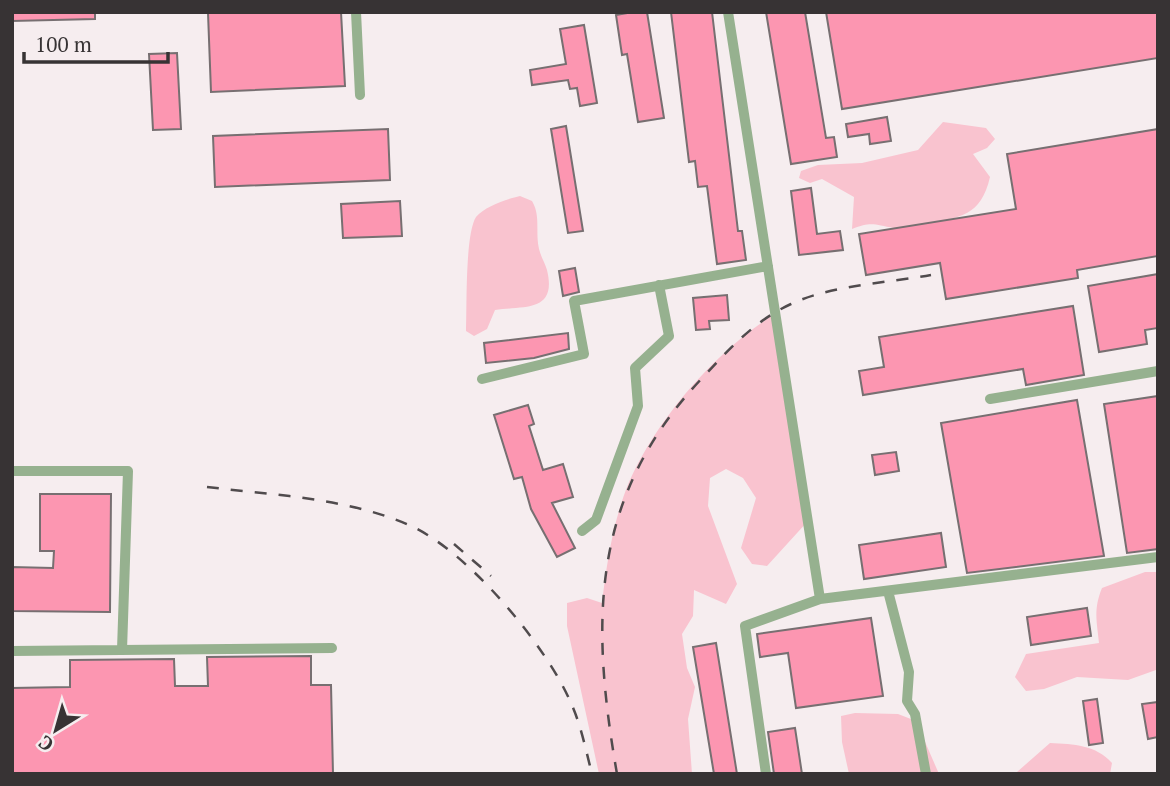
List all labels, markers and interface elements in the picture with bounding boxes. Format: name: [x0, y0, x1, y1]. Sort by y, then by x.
scale bar: [24, 21, 168, 65]
text: 100 m: [35, 30, 92, 58]
north arrow: [21, 695, 91, 765]
text: С: [33, 730, 58, 758]

